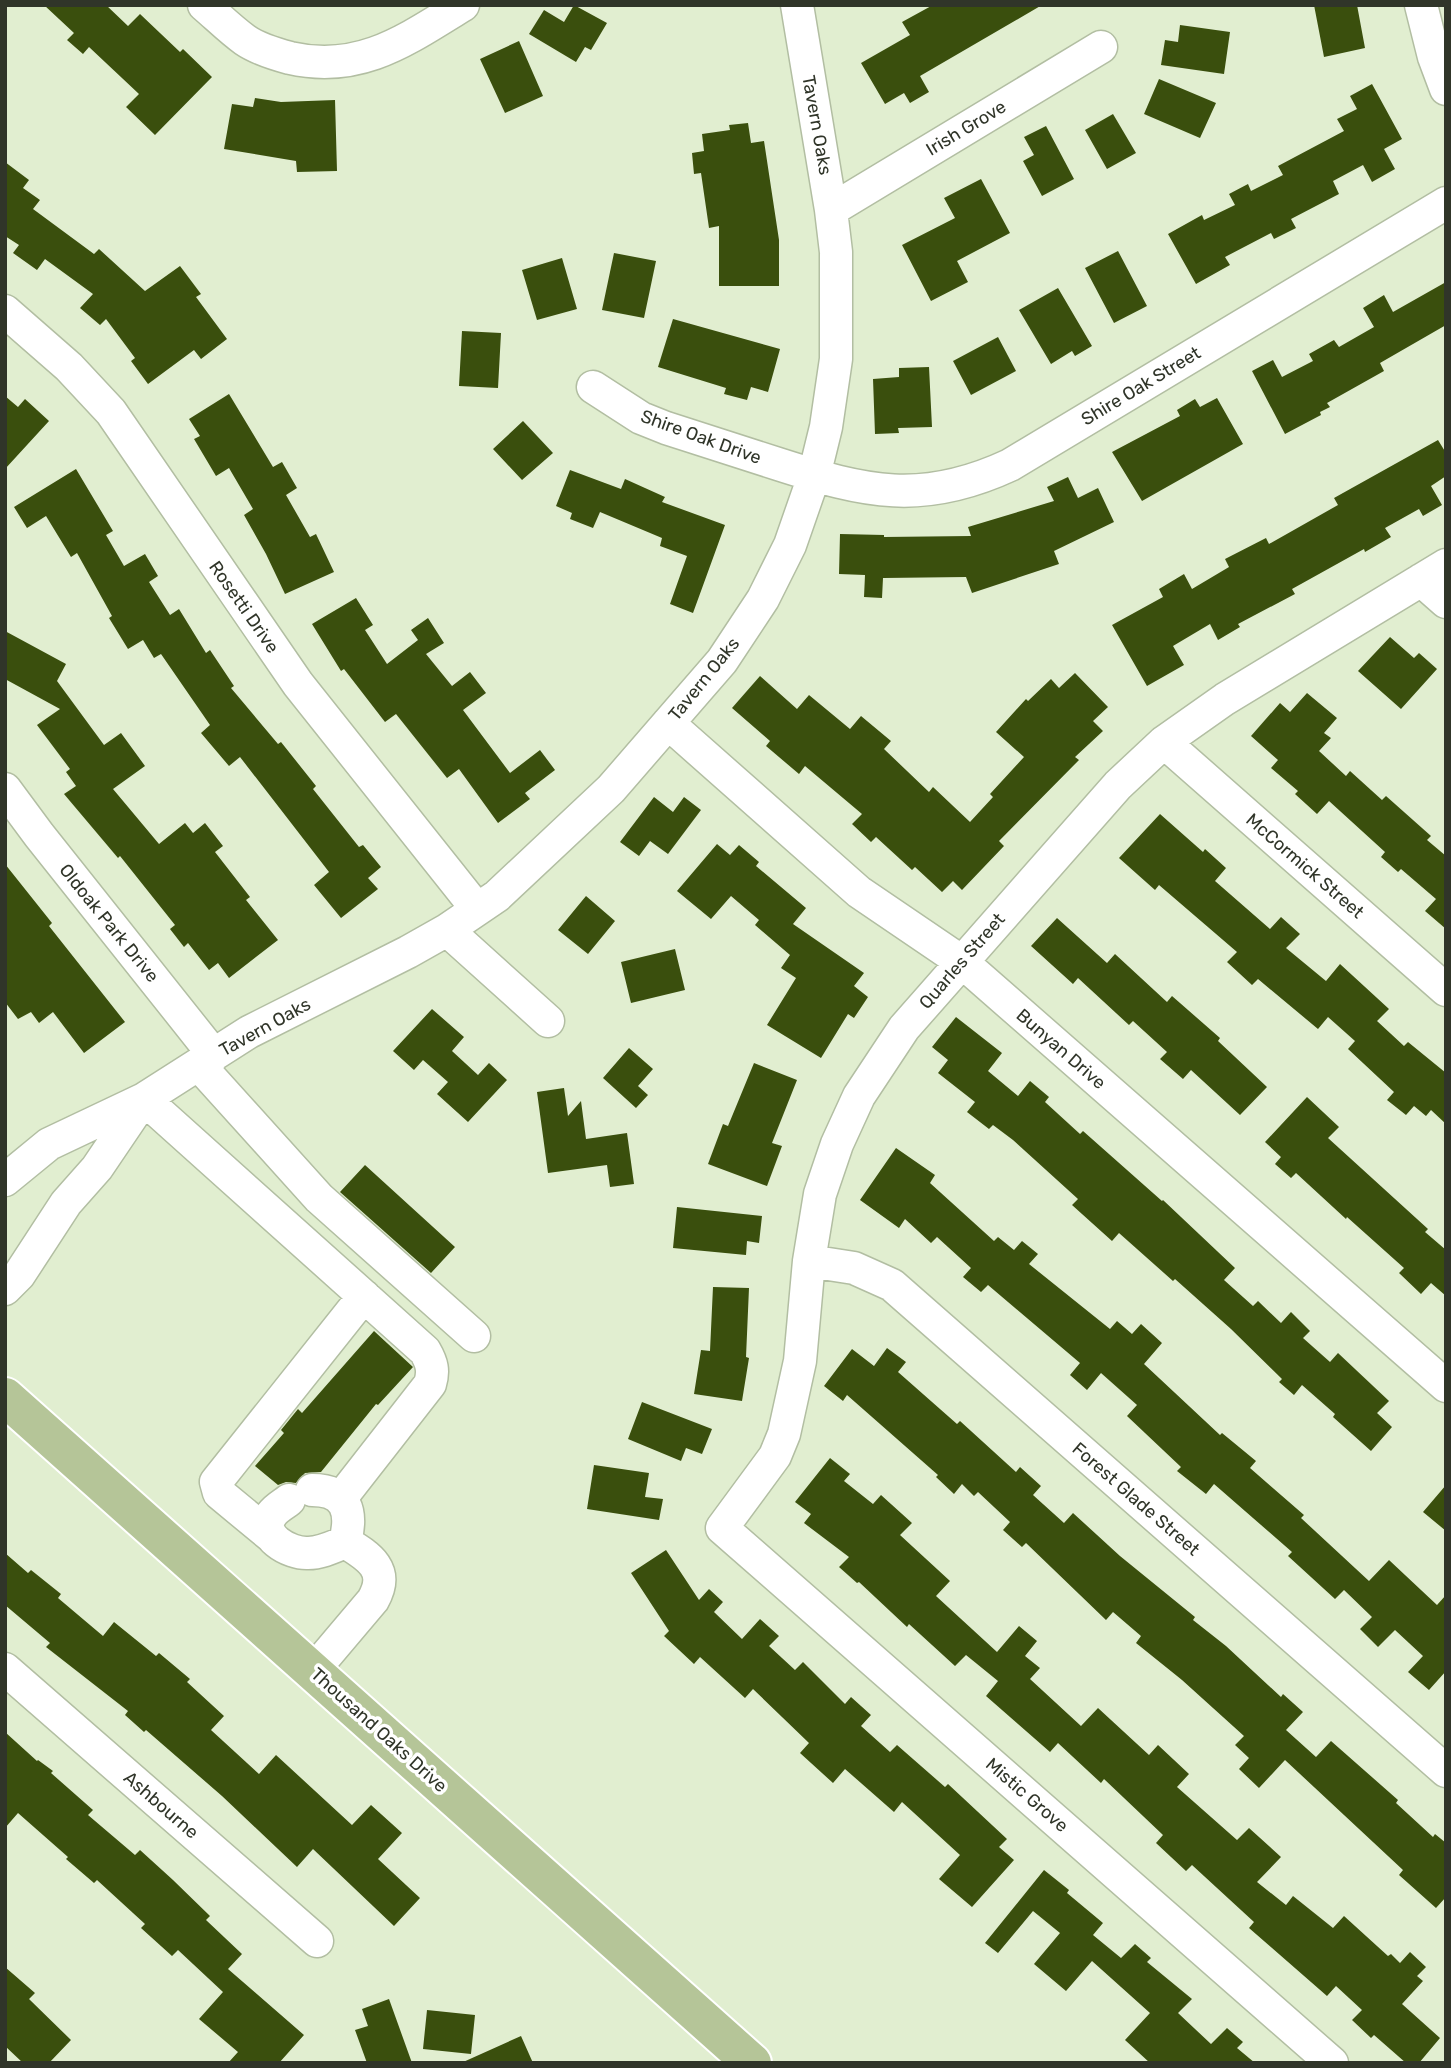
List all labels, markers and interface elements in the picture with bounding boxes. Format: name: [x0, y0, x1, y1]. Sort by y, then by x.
street label: Tavern Oaks: [797, 73, 837, 177]
street label: Irish Grove: [922, 96, 1010, 160]
street label: Shire Oak Street: [1077, 342, 1205, 430]
street label: Shire Oak Drive: [638, 405, 764, 469]
street label: Rosetti Drive: [204, 557, 284, 657]
street label: Tavern Oaks: [664, 633, 744, 725]
street label: McCormick Street: [1241, 809, 1369, 923]
street label: Oldoak Park Drive: [54, 859, 164, 987]
street label: Quarles Street: [914, 909, 1010, 1013]
street label: Tavern Oaks: [216, 993, 314, 1061]
street label: Bunyan Drive: [1012, 1004, 1110, 1094]
street label: Forest Glade Street: [1068, 1438, 1204, 1560]
street label: Thousand Oaks Drive: [306, 1663, 452, 1797]
street label: Mistic Grove: [981, 1753, 1073, 1837]
street label: Ashbourne: [119, 1767, 203, 1843]

